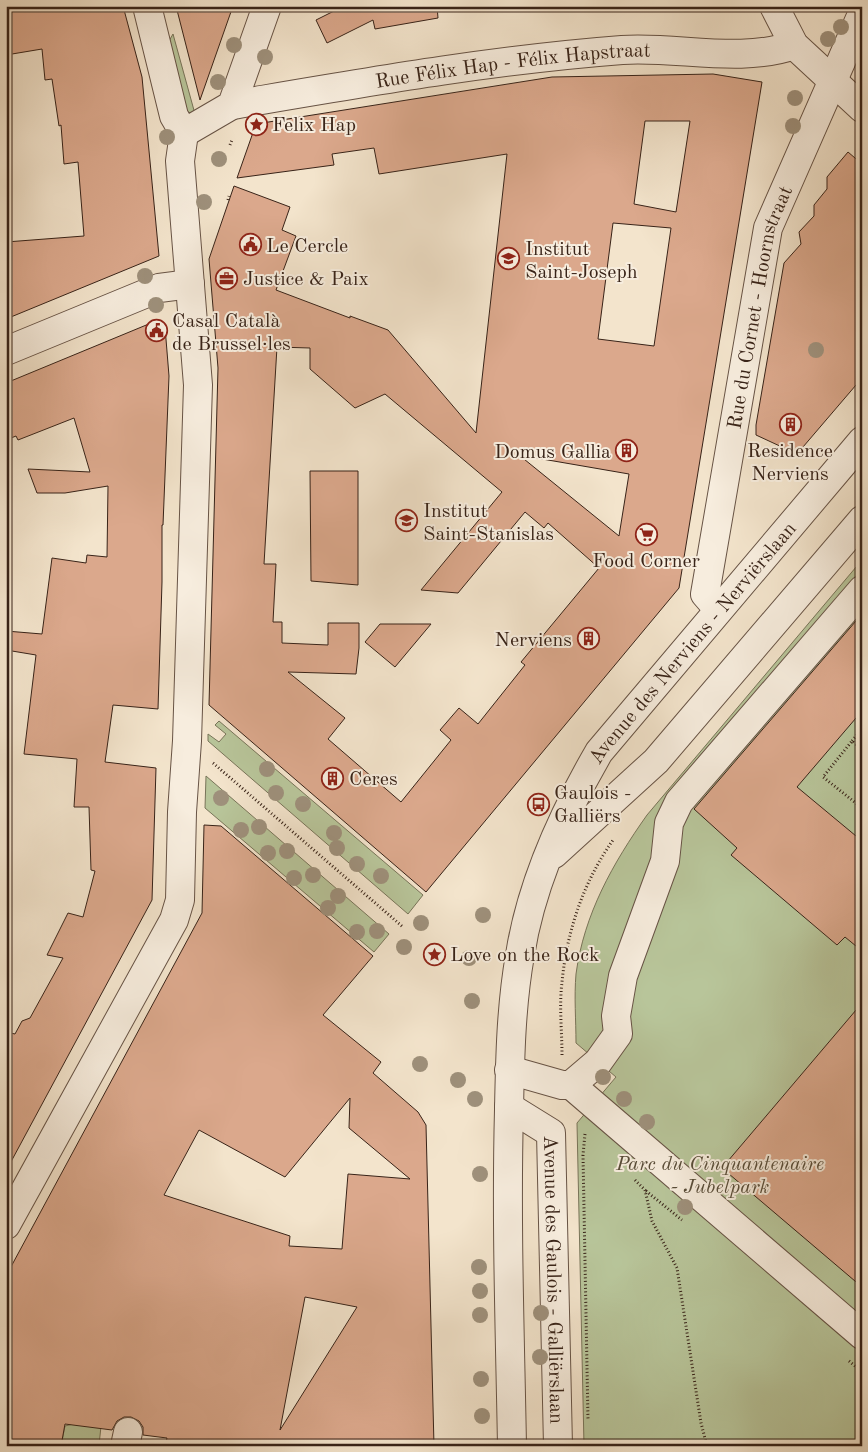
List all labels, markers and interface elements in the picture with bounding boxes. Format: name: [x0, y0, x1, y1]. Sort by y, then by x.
street label: Rue Félix Hap - Félix Hapstraat: [374, 41, 651, 93]
place icon: Felix Hap: [244, 112, 268, 136]
place label: Felix Hap: [272, 116, 356, 136]
street label: Rue du Cornet - Hoornstraat: [726, 183, 797, 431]
public building icon: Le Cercle: [238, 233, 262, 257]
place label: Le Cercle: [266, 237, 348, 257]
place label: Institut Saint-Joseph: [525, 240, 638, 283]
school or university icon: Institut Saint-Joseph: [497, 247, 521, 271]
office icon: Justice & Paix: [215, 266, 239, 290]
place label: Justice & Paix: [243, 270, 369, 290]
place label: Casal Català de Brussel·les: [172, 312, 291, 355]
public building icon: Casal Català de Brussel·les: [144, 319, 168, 343]
building icon: Residence Nerviens: [778, 412, 802, 436]
building icon: Domus Gallia: [615, 439, 639, 463]
place label: Residence Nerviens: [747, 442, 833, 485]
place label: Domus Gallia: [494, 443, 611, 463]
place label: Institut Saint-Stanislas: [423, 502, 554, 545]
school or university icon: Institut Saint-Stanislas: [395, 509, 419, 533]
street label: Avenue des Nerviens - Nerviërslaan: [586, 519, 801, 768]
supermarket icon: Food Corner: [634, 522, 658, 546]
place label: Food Corner: [592, 552, 700, 572]
building icon: Nerviens: [576, 627, 600, 651]
place label: Nerviens: [495, 631, 572, 651]
building icon: Ceres: [321, 766, 345, 790]
place label: Ceres: [349, 770, 398, 790]
place label: Gaulois - Galliërs: [554, 784, 631, 827]
bus stop icon: Gaulois - Galliërs: [526, 792, 550, 816]
place icon: Love on the Rock: [422, 942, 446, 966]
place label: Love on the Rock: [450, 946, 599, 966]
street label: Avenue des Gaulois - Galliërslaan: [539, 1135, 566, 1424]
park label: Parc du Cinquantenaire - Jubelpark: [615, 1155, 824, 1198]

